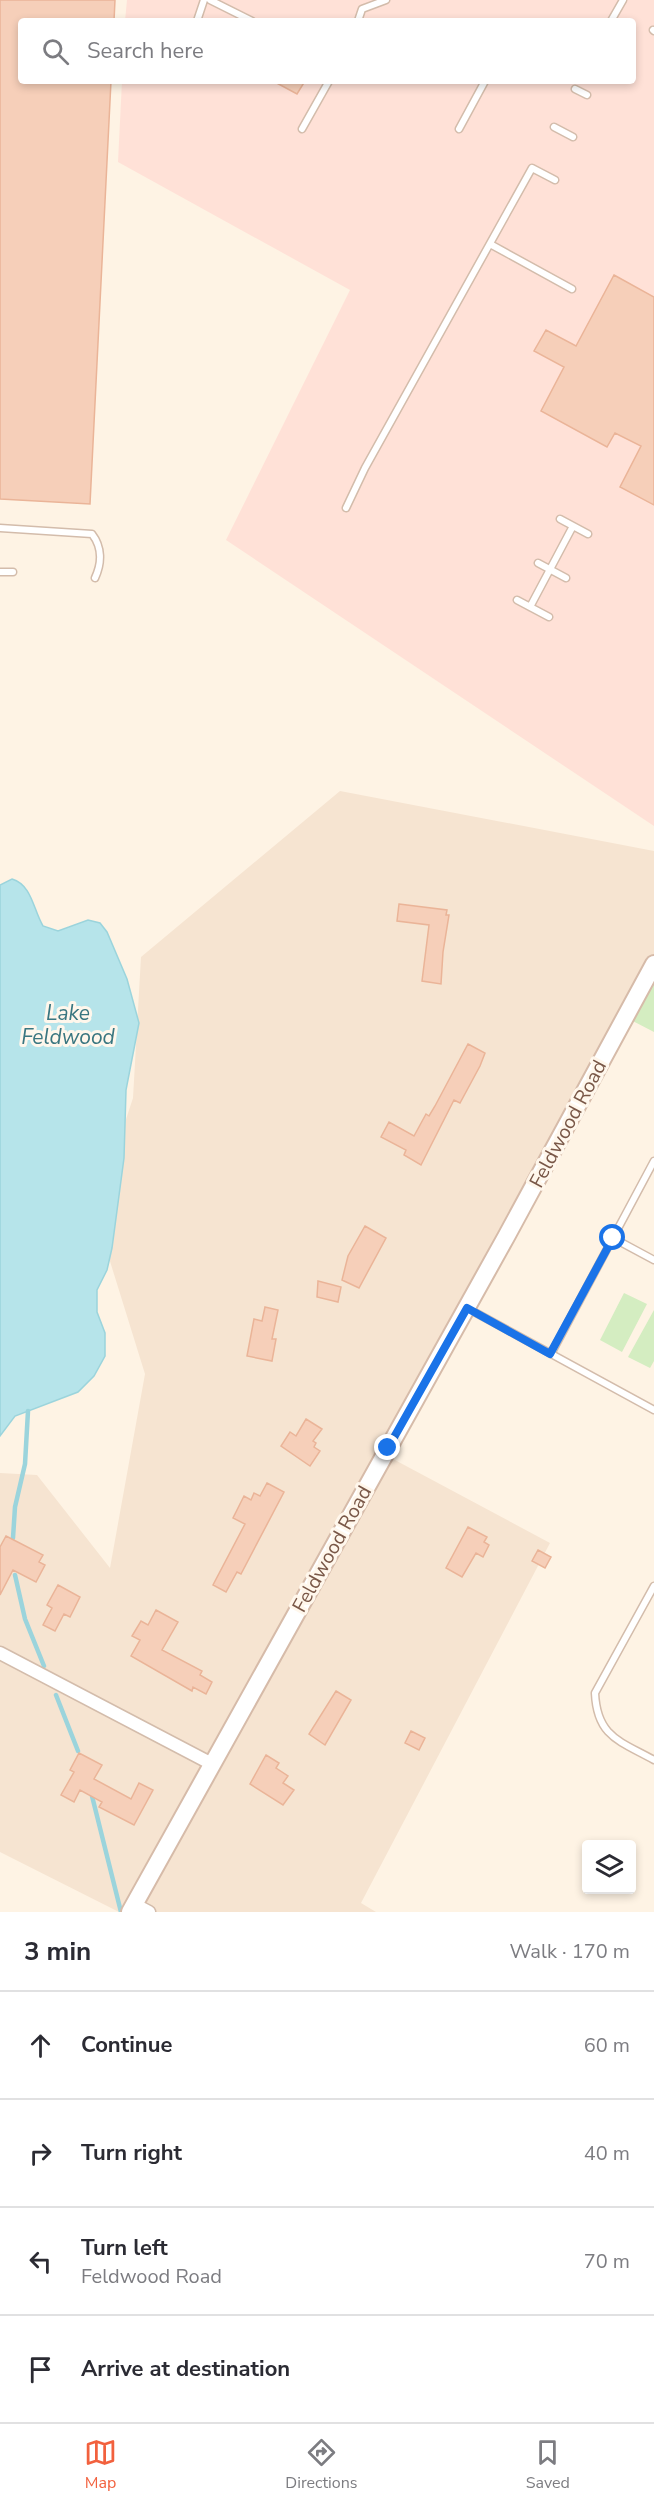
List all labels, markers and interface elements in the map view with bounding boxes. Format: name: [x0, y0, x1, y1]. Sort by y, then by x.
search box: [18, 18, 636, 84]
icon: search: [39, 35, 72, 68]
text: Search here: [87, 36, 204, 66]
water label: Lake Feldwood: [21, 999, 116, 1051]
street label: Feldwood Road: [523, 1055, 613, 1193]
route start: [599, 1224, 625, 1250]
route end: [374, 1434, 400, 1460]
street label: Feldwood Road: [286, 1481, 378, 1617]
map controls: [582, 1840, 636, 1894]
button: layers: [582, 1840, 636, 1894]
text: 3 min: [24, 1934, 91, 1969]
text: Walk · 170 m: [510, 1938, 630, 1965]
icon: ahead: [24, 2029, 57, 2062]
text: Continue: [81, 2030, 172, 2060]
text: 60 m: [584, 2032, 630, 2059]
icon: right: [24, 2137, 57, 2170]
text: Turn right: [81, 2138, 182, 2168]
text: 40 m: [584, 2140, 630, 2167]
text: Turn left: [81, 2233, 168, 2263]
icon: left: [24, 2245, 57, 2278]
text: 70 m: [584, 2248, 630, 2275]
text: Feldwood Road: [81, 2263, 222, 2290]
icon: arrive: [24, 2353, 57, 2386]
text: Arrive at destination: [81, 2354, 290, 2384]
tab: Map: [84, 2436, 117, 2494]
tab: Directions: [285, 2436, 357, 2494]
tab: Saved: [526, 2436, 570, 2494]

